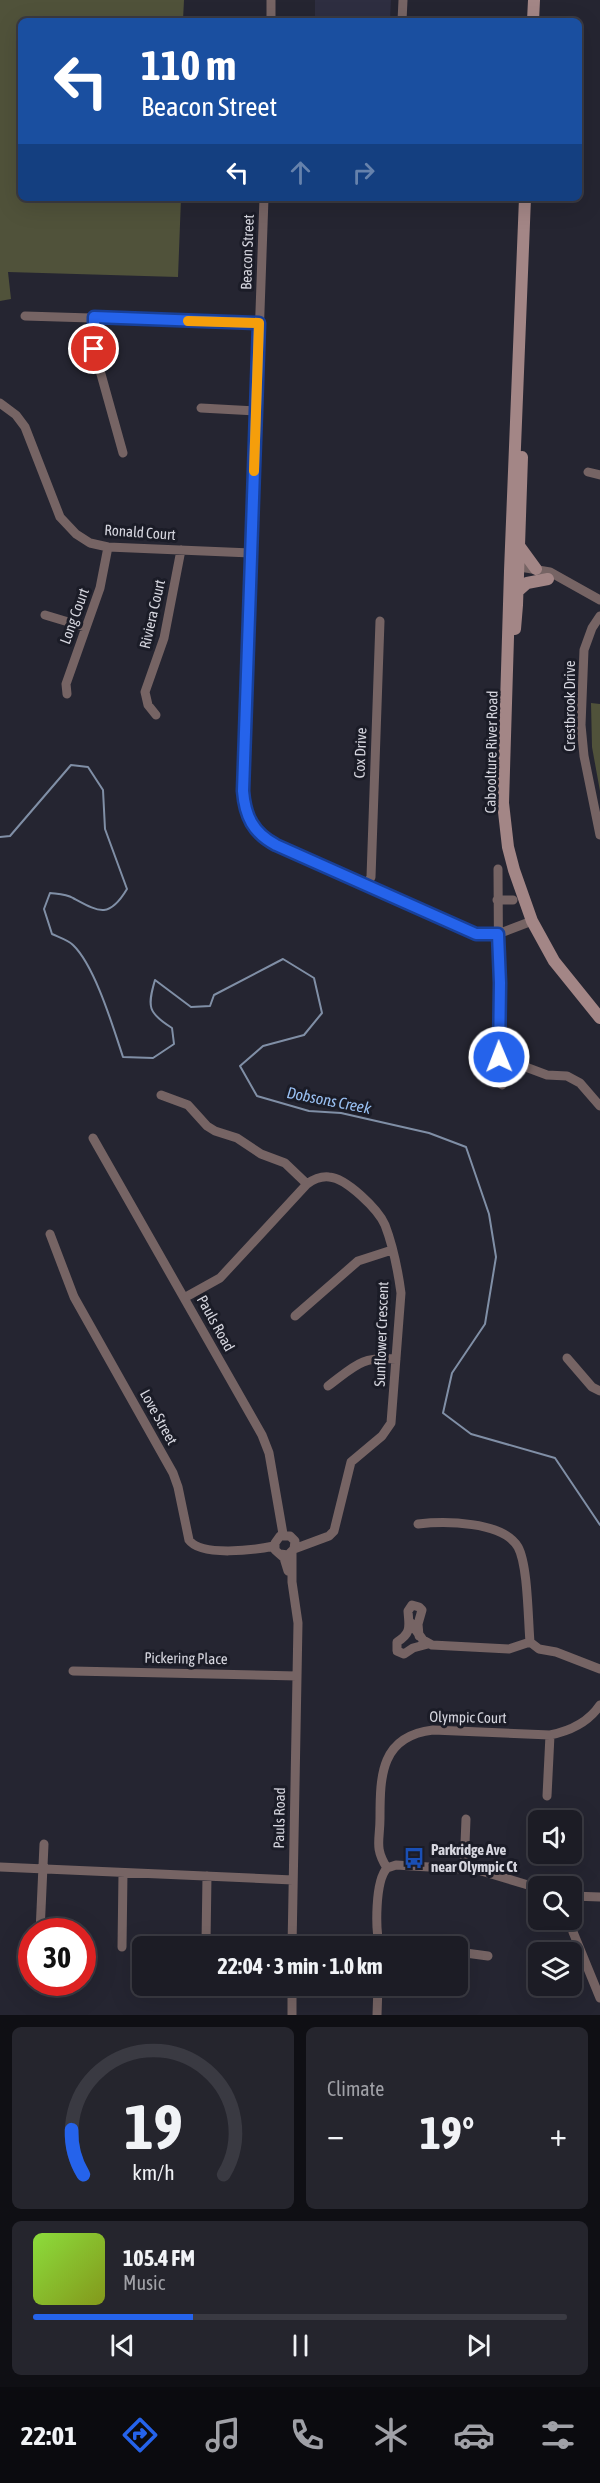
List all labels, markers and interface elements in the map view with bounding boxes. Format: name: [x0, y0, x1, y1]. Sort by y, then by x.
text: 110 m: [141, 41, 236, 89]
icon: left: [42, 42, 120, 120]
text: Beacon Street: [141, 91, 277, 122]
icon: left: [221, 156, 254, 189]
icon: ahead: [284, 156, 317, 189]
icon: right: [347, 156, 380, 189]
street label: Beacon Street: [237, 214, 257, 290]
pin: [68, 323, 119, 374]
icon: arrive: [77, 332, 110, 365]
street label: Ronald Court: [104, 521, 176, 543]
street label: Riviera Court: [136, 578, 168, 650]
street label: Long Court: [56, 586, 92, 646]
street label: Crestbrook Drive: [561, 660, 578, 752]
street label: Caboolture River Road: [481, 691, 501, 813]
street label: Cox Drive: [351, 727, 369, 779]
position arrow: [467, 1025, 531, 1089]
water label: Dobsons Creek: [285, 1083, 374, 1117]
street label: Sunflower Crescent: [371, 1281, 391, 1387]
street label: Pauls Road: [194, 1292, 238, 1354]
street label: Love Street: [137, 1386, 181, 1448]
street label: Pickering Place: [144, 1649, 228, 1667]
street label: Olympic Court: [429, 1708, 507, 1726]
street label: Pauls Road: [270, 1787, 288, 1849]
map controls: [528, 1810, 582, 1996]
button: sound: [528, 1810, 582, 1864]
place label: Parkridge Ave near Olympic Ct: [431, 1841, 518, 1875]
bus stop icon: Parkridge Ave near Olympic Ct: [402, 1846, 426, 1870]
button: search: [528, 1876, 582, 1930]
speed limit sign: 30: [18, 1918, 96, 1996]
button: layers: [528, 1942, 582, 1996]
text: 22:04 · 3 min · 1.0 km: [217, 1953, 383, 1979]
text: Climate: [327, 2077, 384, 2100]
text: 19: [124, 2091, 182, 2162]
text: 19°: [420, 2107, 474, 2159]
text: −: [327, 2115, 344, 2153]
text: +: [550, 2115, 567, 2153]
text: km/h: [132, 2160, 174, 2185]
text: 105.4 FM: [123, 2245, 195, 2271]
text: Music: [123, 2271, 165, 2294]
icon: previous: [106, 2329, 139, 2362]
icon: pause: [284, 2329, 317, 2362]
icon: next: [462, 2329, 495, 2362]
icon: directions: [119, 2414, 161, 2456]
icon: music: [202, 2414, 244, 2456]
icon: phone: [286, 2414, 328, 2456]
icon: climate: [370, 2414, 412, 2456]
icon: car: [453, 2414, 495, 2456]
icon: filters: [537, 2414, 579, 2456]
text: 22:01: [21, 2420, 77, 2451]

